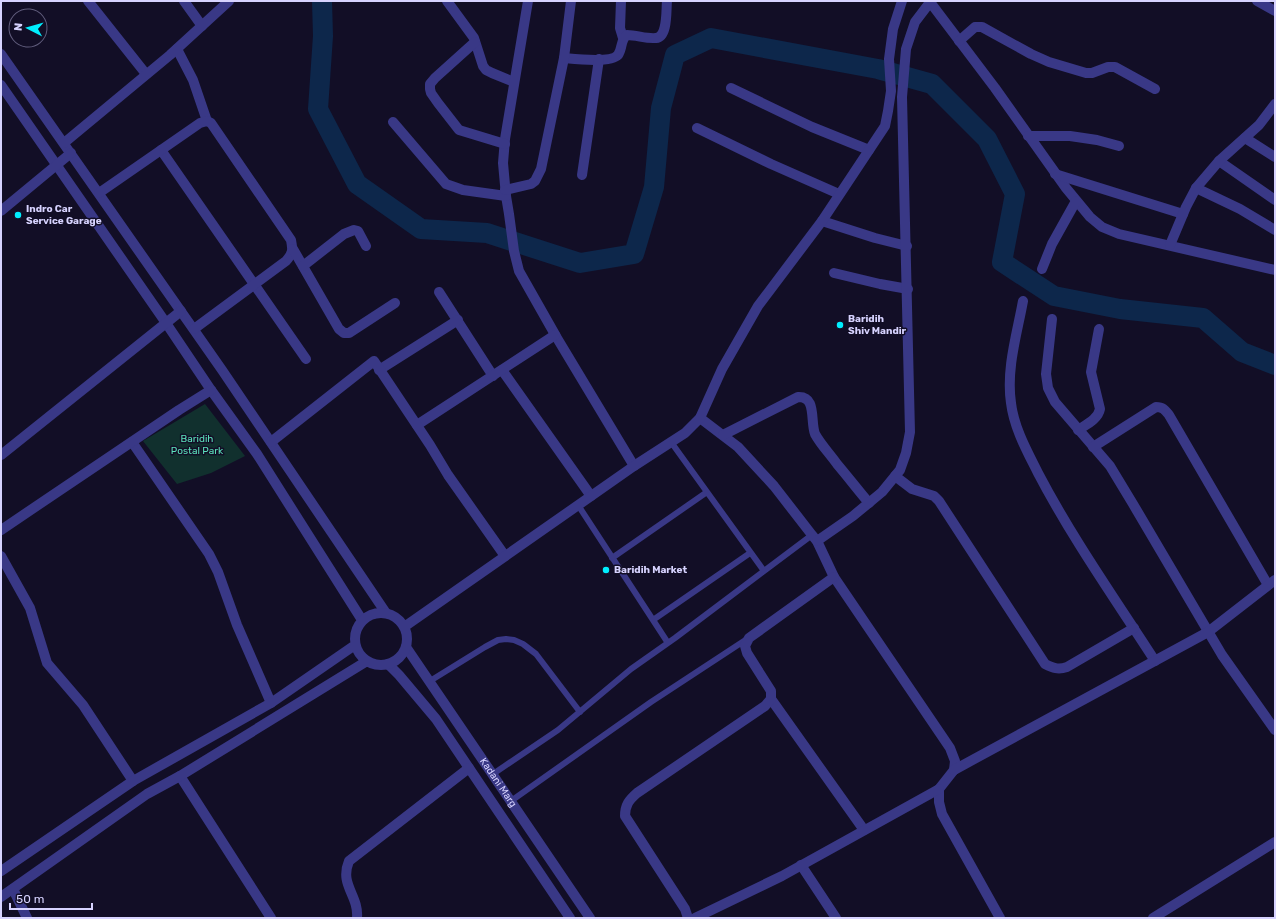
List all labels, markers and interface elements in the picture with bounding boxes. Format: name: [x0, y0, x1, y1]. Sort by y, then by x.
north arrow: [8, 8, 48, 48]
text: N: [12, 22, 25, 32]
place label: Indro Car Service Garage: [26, 203, 102, 227]
marker: Indro Car Service Garage: [13, 210, 23, 220]
place label: Baridih Shiv Mandir: [848, 313, 907, 337]
marker: Baridih Shiv Mandir: [835, 320, 845, 330]
park label: Baridih Postal Park: [171, 433, 224, 457]
place label: Baridih Market: [614, 564, 687, 576]
marker: Baridih Market: [601, 565, 611, 575]
street label: Kadani Marg: [477, 756, 519, 810]
scale bar: [10, 885, 92, 911]
text: 50 m: [16, 892, 44, 906]

